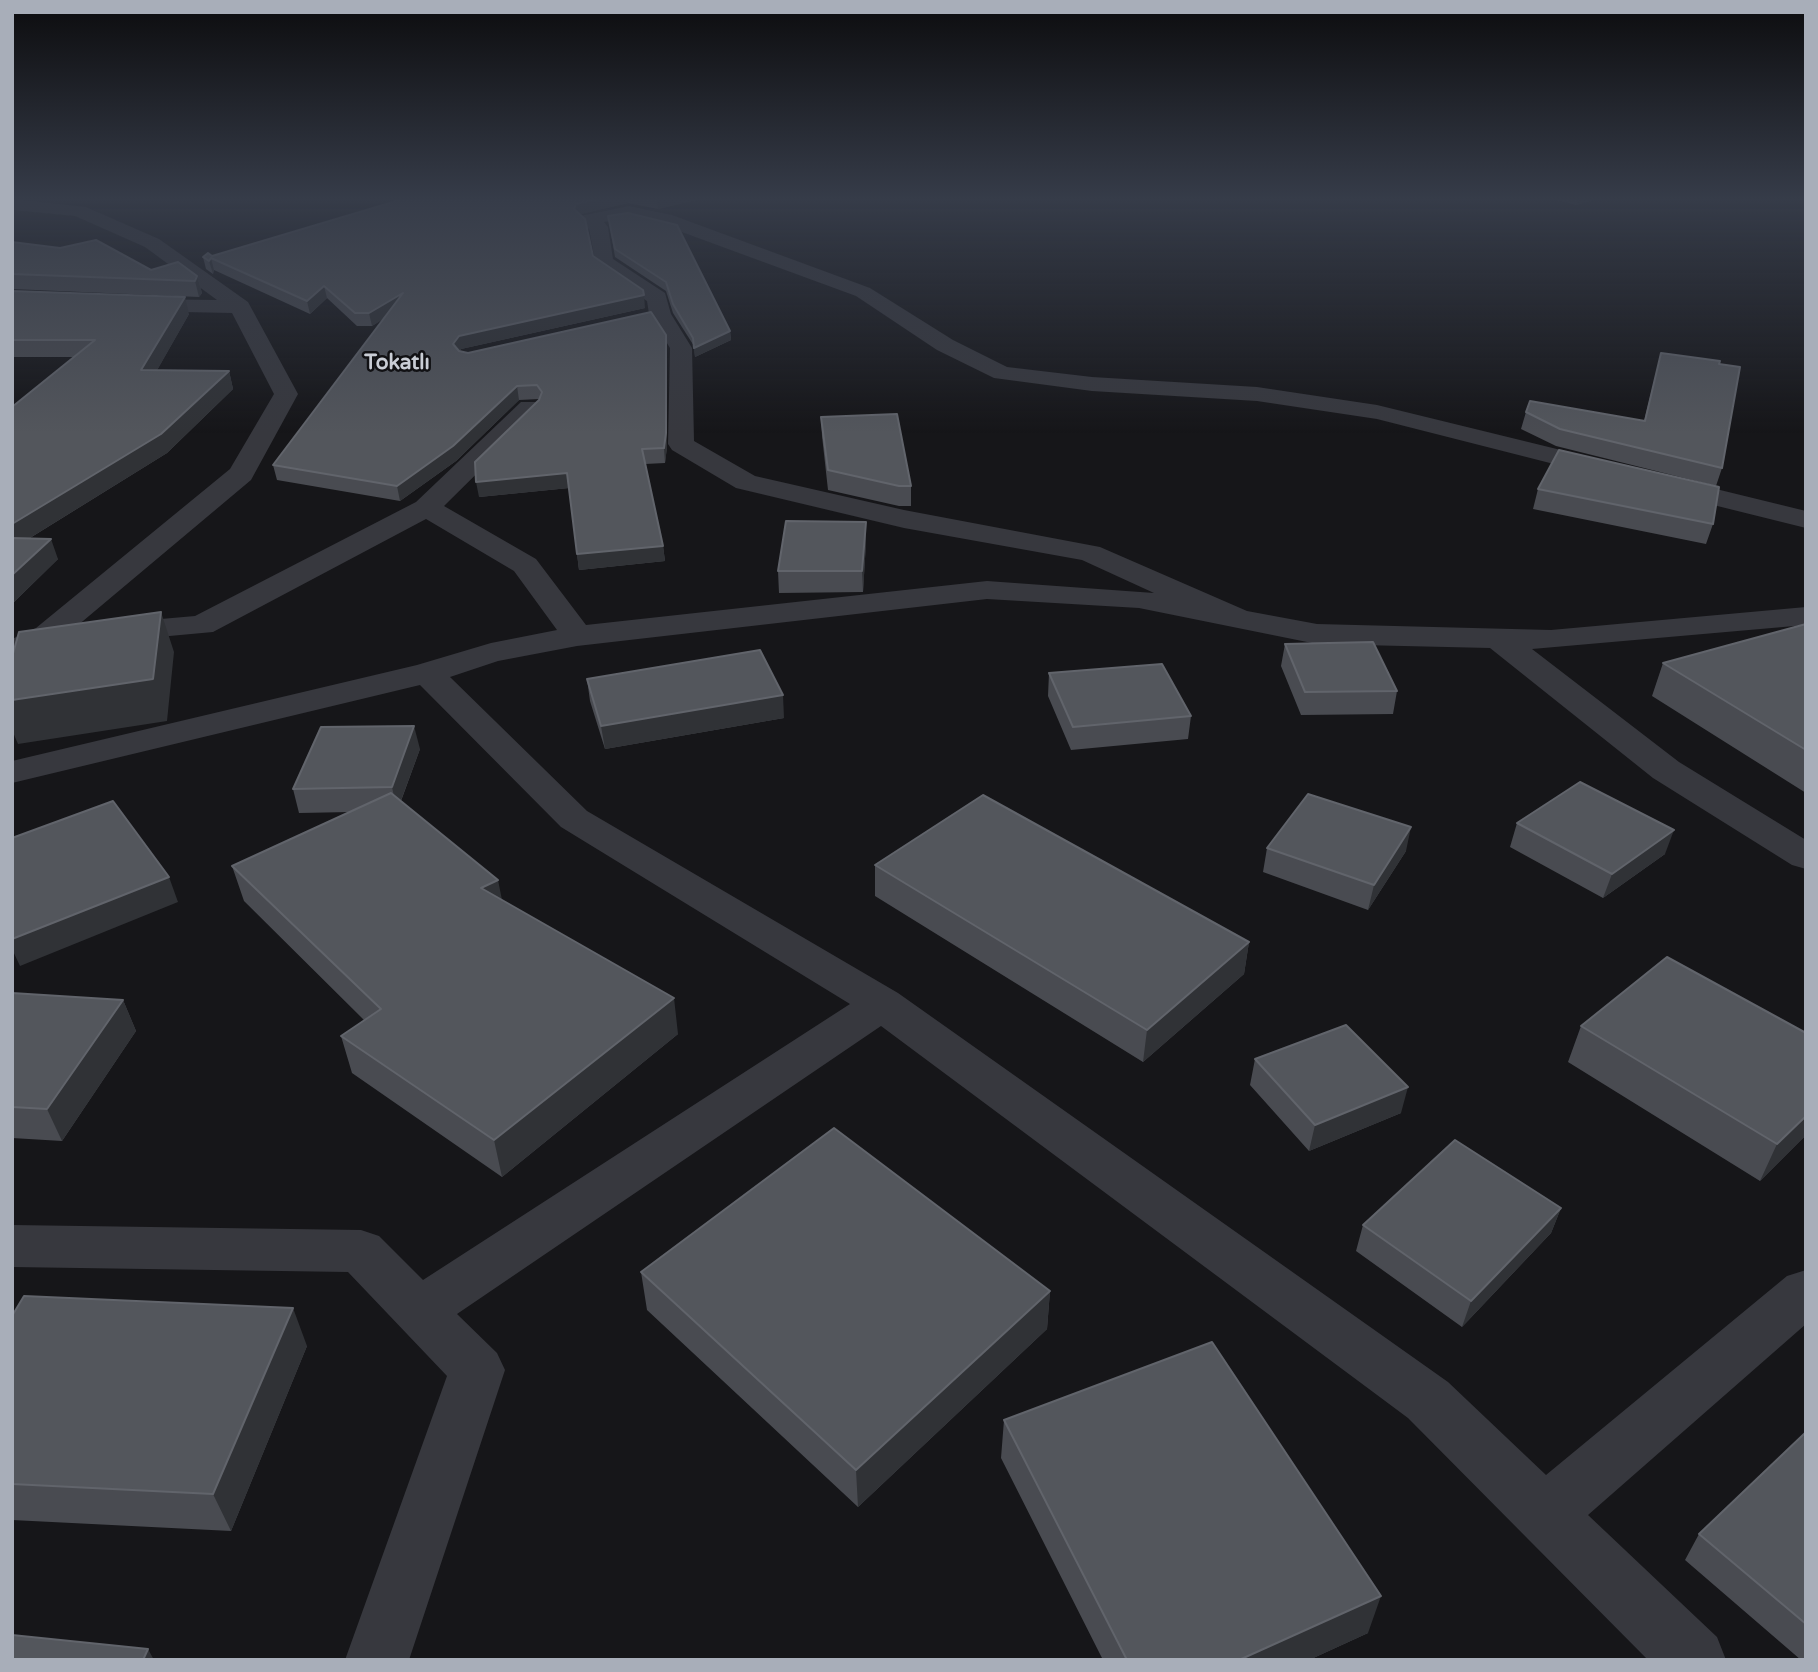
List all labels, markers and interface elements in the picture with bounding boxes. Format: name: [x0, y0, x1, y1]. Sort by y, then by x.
district label: Tokatlı: [364, 350, 430, 376]

